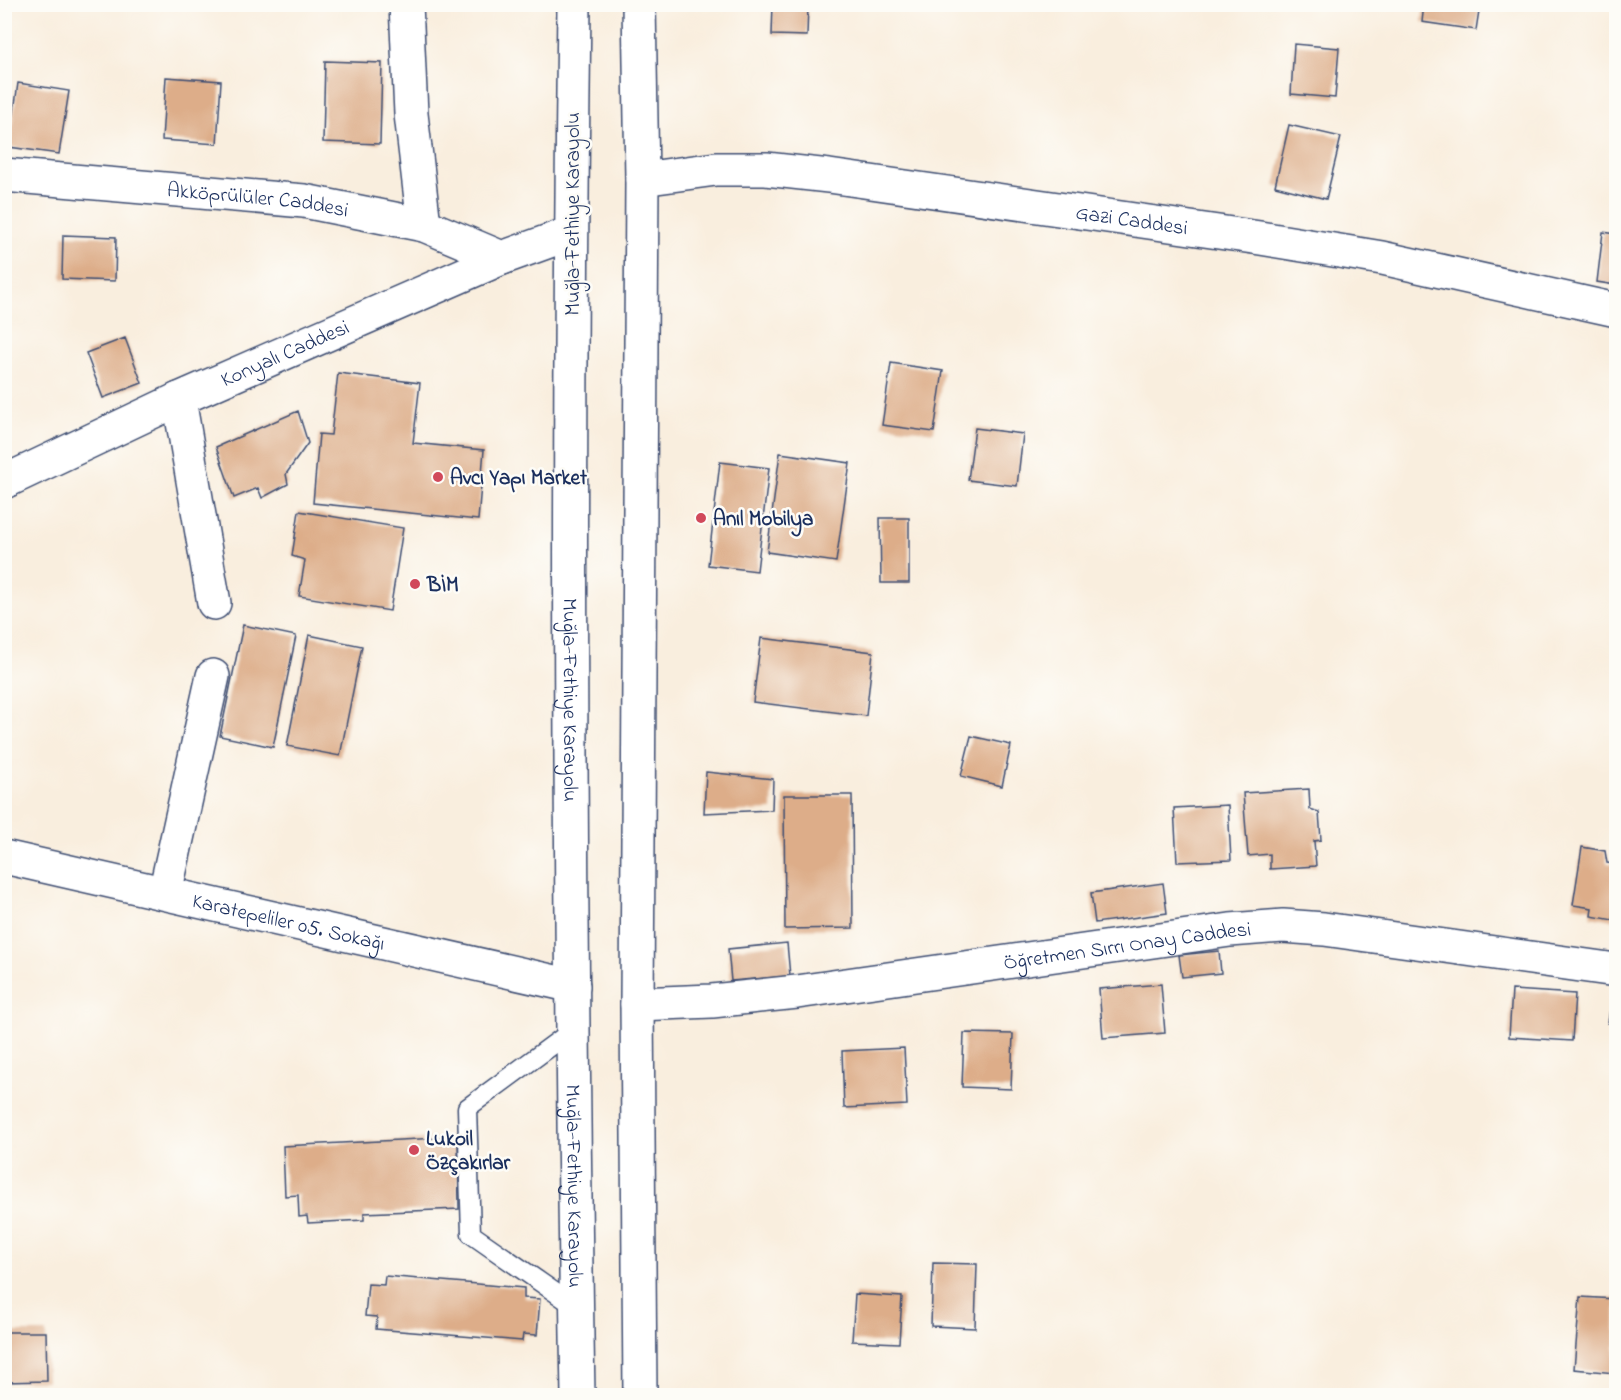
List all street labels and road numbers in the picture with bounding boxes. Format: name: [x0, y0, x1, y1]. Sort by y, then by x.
street label: Muğla-Fethiye Karayolu: [559, 112, 591, 316]
street label: Akköprülüler Caddesi: [166, 176, 351, 227]
street label: Gazi Caddesi: [1074, 199, 1189, 244]
street label: Konyalı Caddesi: [216, 313, 354, 396]
street label: Muğla-Fethiye Karayolu: [552, 598, 584, 802]
street label: Karatepeliler 05. Sokağı: [189, 887, 388, 961]
street label: Öğretmen Sırrı Onay Caddesi: [1002, 915, 1252, 979]
street label: Muğla-Fethiye Karayolu: [555, 1084, 589, 1288]

